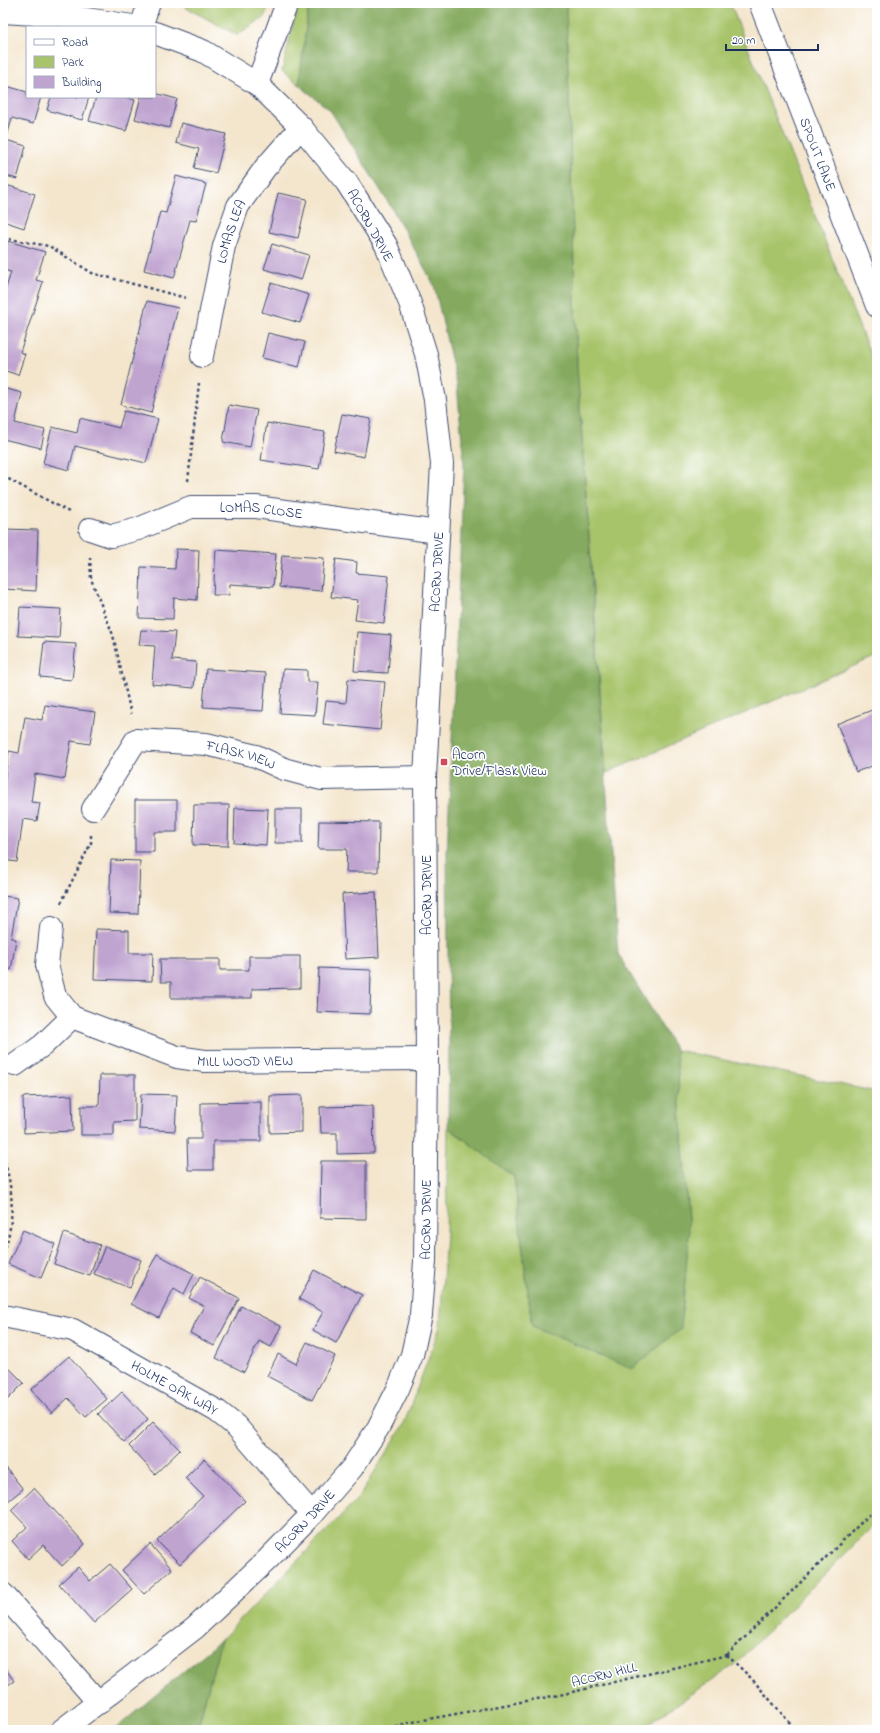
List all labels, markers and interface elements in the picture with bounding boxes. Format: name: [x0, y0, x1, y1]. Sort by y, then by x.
legend: [26, 26, 156, 98]
scale bar: [726, 26, 818, 52]
text: 20 m: [732, 32, 755, 50]
text: Road: [62, 34, 88, 52]
text: Park: [62, 54, 84, 72]
text: Building: [61, 74, 101, 93]
street label: SPOUT LANE: [793, 115, 841, 195]
street label: ACORN DRIVE: [341, 185, 398, 266]
street label: LOMAS LEA: [212, 195, 252, 265]
street label: LOMAS CLOSE: [220, 498, 304, 525]
street label: ACORN DRIVE: [425, 531, 450, 613]
street label: FLASK VIEW: [203, 735, 279, 776]
place label: Acorn Drive/Flask View: [451, 745, 547, 782]
marker: Acorn Drive/Flask View: [439, 757, 449, 767]
street label: ACORN DRIVE: [417, 855, 438, 935]
street label: MILL WOOD VIEW: [195, 1051, 293, 1073]
street label: ACORN DRIVE: [416, 1179, 438, 1260]
street label: HOLME OAK WAY: [126, 1356, 222, 1422]
street label: ACORN DRIVE: [270, 1485, 341, 1558]
street label: ACORN HILL: [569, 1657, 640, 1694]

